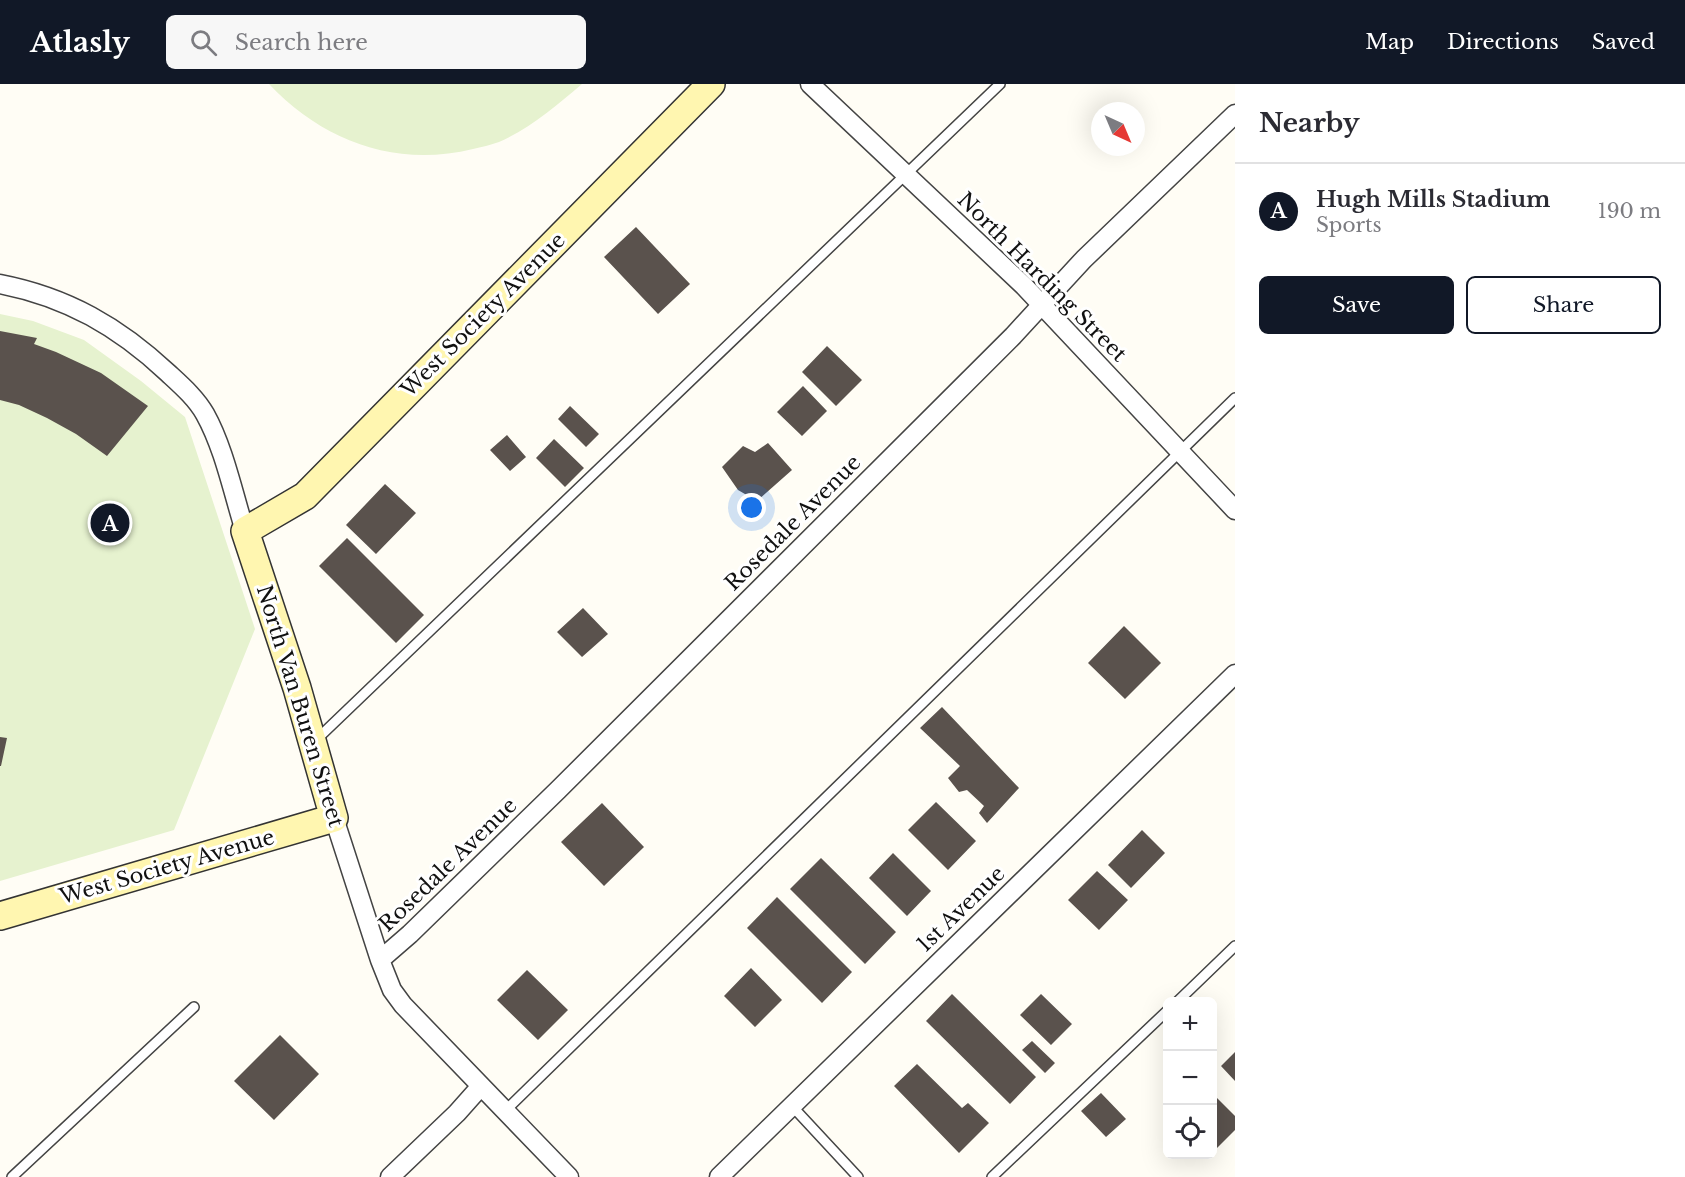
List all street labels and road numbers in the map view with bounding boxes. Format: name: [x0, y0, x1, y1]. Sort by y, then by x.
street label: North Harding Street: [952, 187, 1132, 367]
street label: West Society Avenue: [395, 227, 571, 403]
street label: Rosedale Avenue: [720, 450, 866, 596]
street label: North Van Buren Street: [251, 582, 349, 830]
street label: Rosedale Avenue: [374, 793, 522, 937]
street label: West Society Avenue: [56, 824, 277, 910]
street label: 1st Avenue: [912, 861, 1010, 957]

